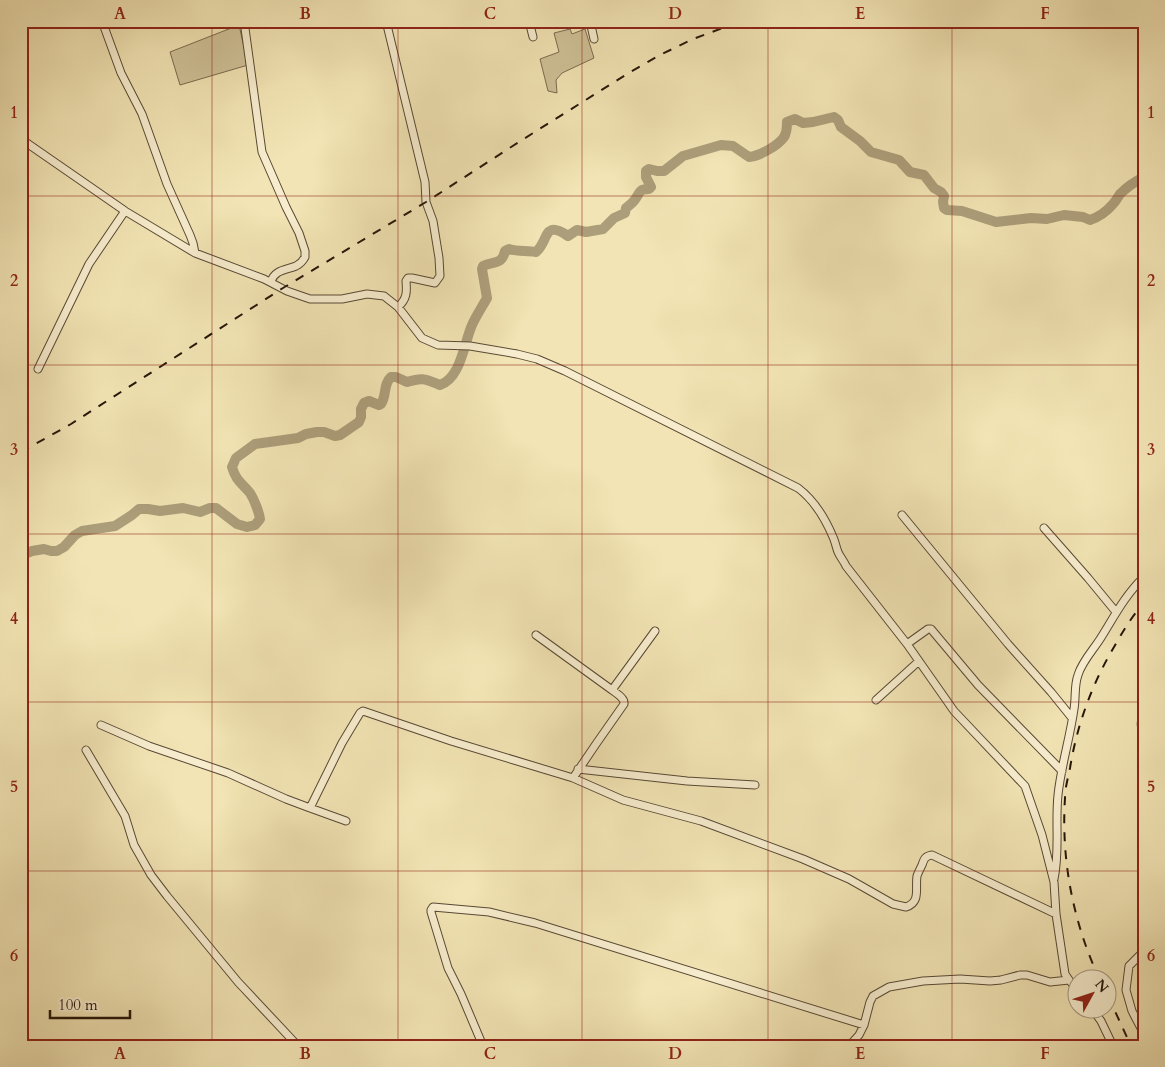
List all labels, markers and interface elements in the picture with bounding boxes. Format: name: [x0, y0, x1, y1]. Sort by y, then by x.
text: A: [114, 3, 126, 25]
text: B: [299, 3, 311, 25]
text: C: [484, 3, 496, 25]
text: D: [668, 3, 682, 25]
text: E: [855, 3, 865, 25]
text: F: [1040, 3, 1050, 25]
text: 1: [10, 102, 18, 124]
text: 1: [1147, 102, 1155, 124]
text: 2: [10, 270, 18, 292]
text: 2: [1147, 270, 1155, 292]
text: 3: [10, 439, 18, 461]
text: 3: [1147, 439, 1155, 461]
text: 4: [10, 608, 18, 630]
text: 4: [1147, 608, 1155, 630]
text: 5: [10, 776, 18, 798]
text: 5: [1147, 776, 1155, 798]
text: 6: [10, 945, 18, 967]
text: 6: [1147, 945, 1155, 967]
north arrow: [1068, 970, 1118, 1020]
text: N: [1090, 975, 1113, 997]
scale bar: [50, 987, 130, 1019]
text: 100 m: [58, 995, 98, 1015]
text: A: [114, 1043, 126, 1065]
text: B: [299, 1043, 311, 1065]
text: C: [484, 1043, 496, 1065]
text: D: [668, 1043, 682, 1065]
text: E: [855, 1043, 865, 1065]
text: F: [1040, 1043, 1050, 1065]

